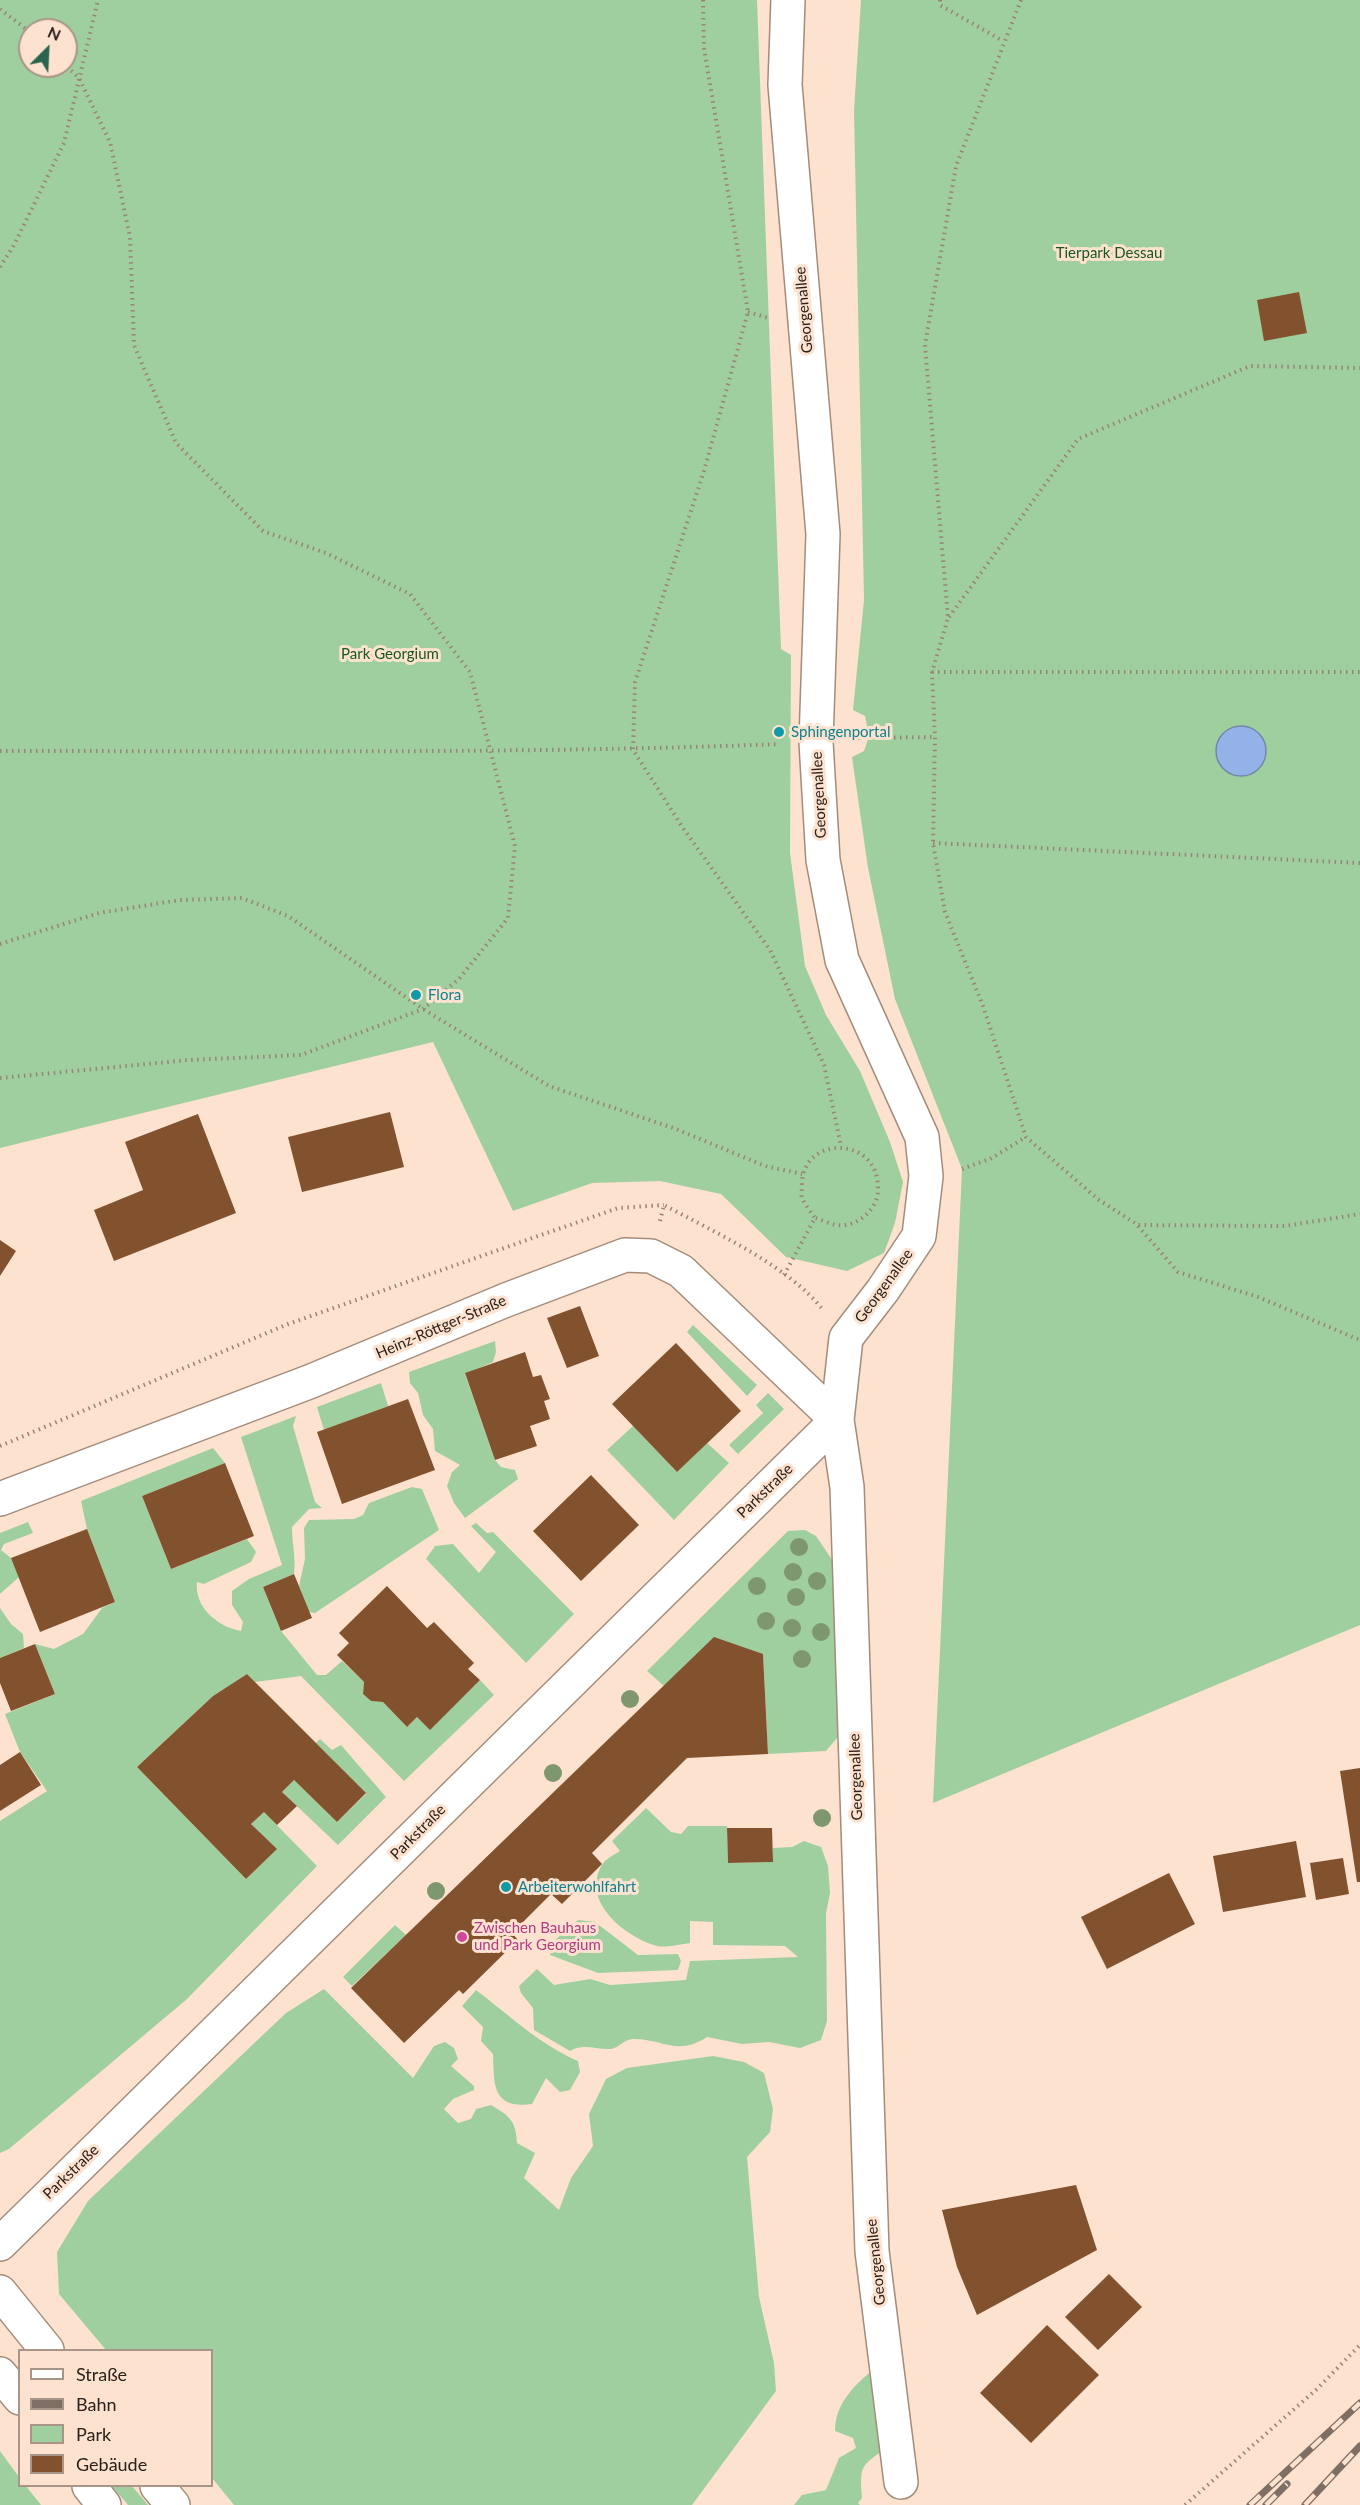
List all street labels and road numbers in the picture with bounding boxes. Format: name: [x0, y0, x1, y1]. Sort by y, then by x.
street label: Georgenallee: [791, 266, 817, 354]
street label: Georgenallee: [808, 751, 830, 839]
street label: Georgenallee: [851, 1246, 917, 1326]
street label: Heinz-Röttger-Straße: [373, 1291, 509, 1363]
street label: Parkstraße: [733, 1460, 797, 1522]
street label: Georgenallee: [845, 1733, 867, 1821]
street label: Parkstraße: [387, 1801, 449, 1863]
street label: Parkstraße: [39, 2141, 103, 2203]
street label: Georgenallee: [863, 2218, 889, 2306]

